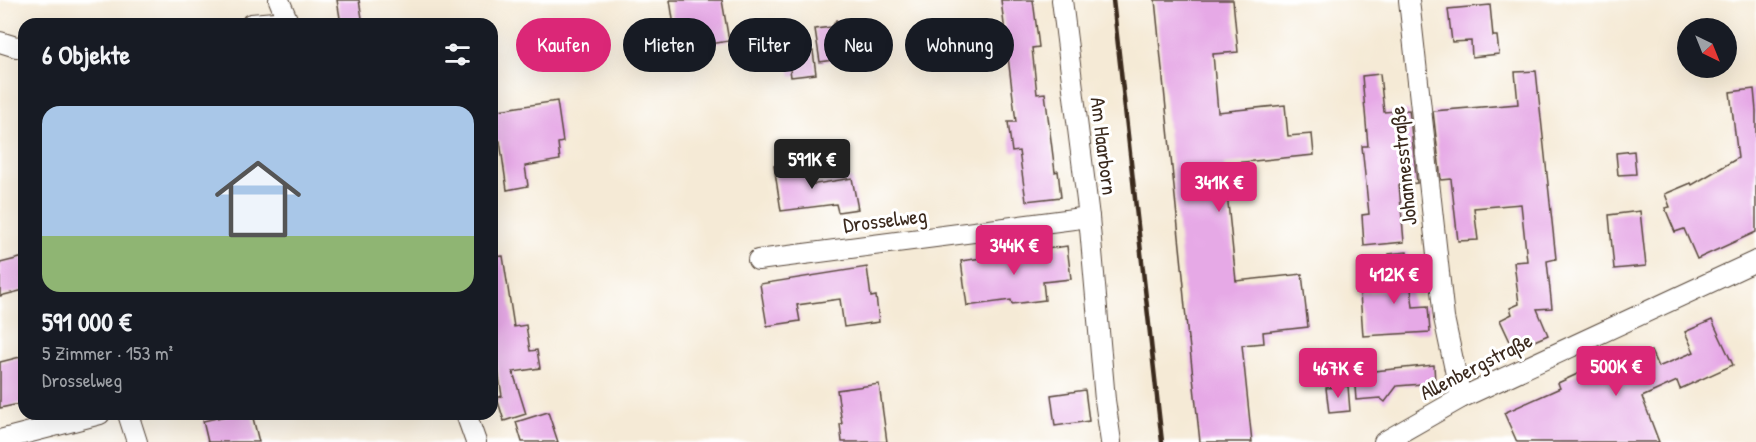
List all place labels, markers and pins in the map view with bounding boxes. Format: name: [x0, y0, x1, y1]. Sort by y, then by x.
pin: 591K €: [763, 139, 861, 190]
pin: 341K €: [1170, 162, 1268, 213]
pin: 344K €: [965, 225, 1063, 276]
pin: 412K €: [1345, 254, 1443, 305]
pin: 500K €: [1567, 346, 1665, 397]
pin: 467K €: [1289, 348, 1387, 399]

